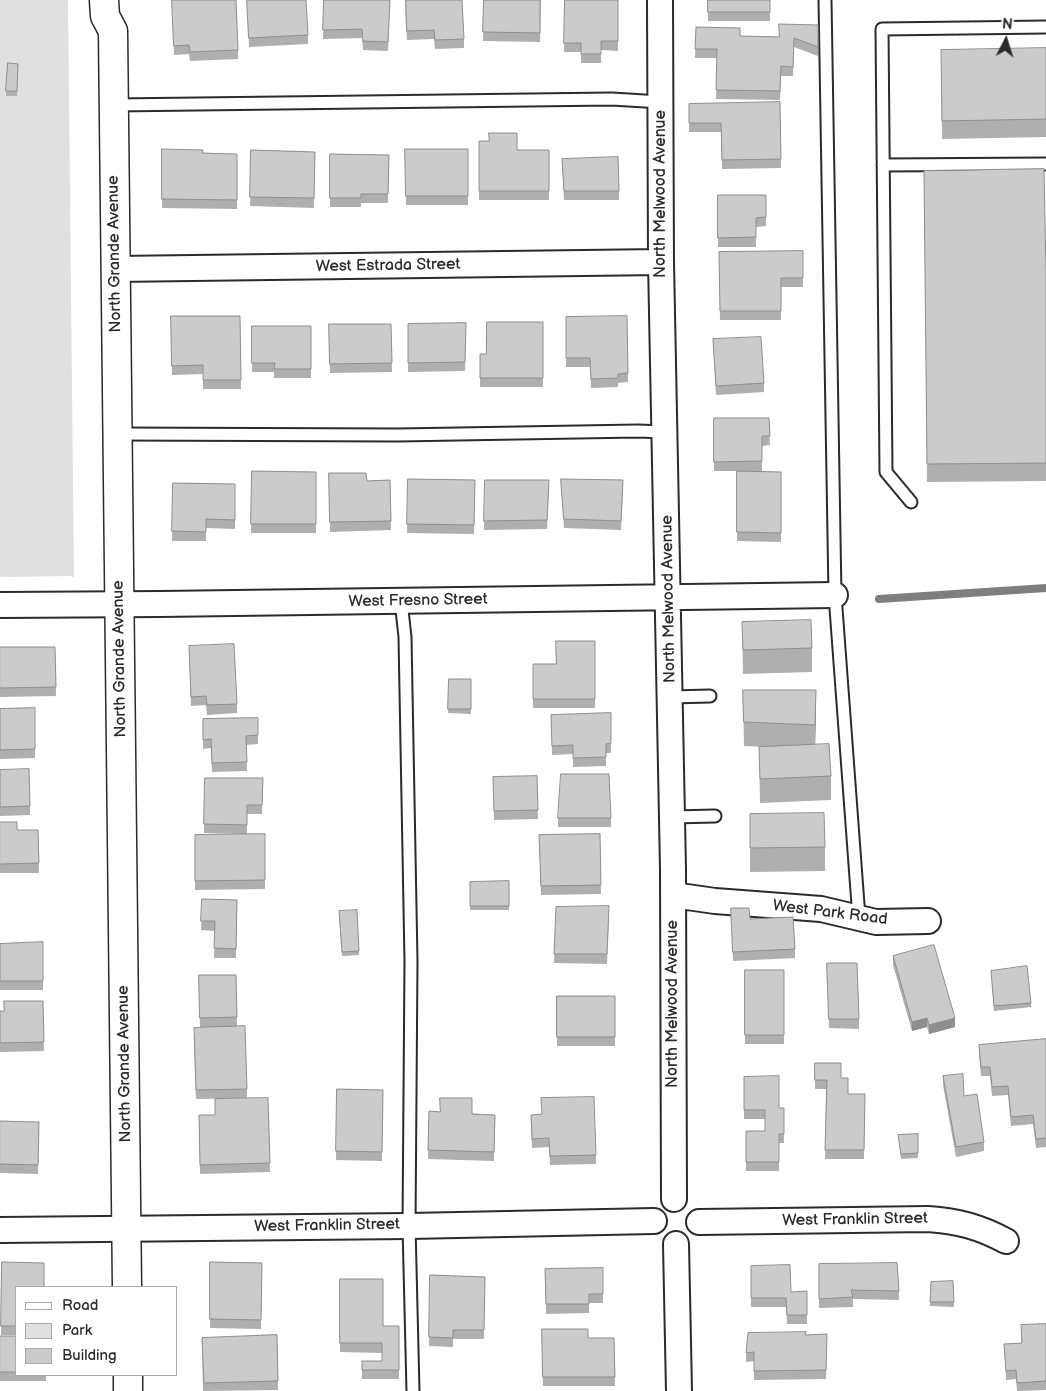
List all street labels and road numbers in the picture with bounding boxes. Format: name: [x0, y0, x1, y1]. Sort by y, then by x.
street label: North Melwood Avenue: [651, 110, 671, 278]
street label: North Grande Avenue: [104, 175, 126, 333]
street label: West Estrada Street: [315, 255, 461, 277]
street label: North Melwood Avenue: [658, 515, 680, 683]
street label: North Grande Avenue: [109, 580, 131, 738]
street label: West Fresno Street: [348, 590, 488, 612]
street label: West Park Road: [772, 896, 888, 930]
street label: North Melwood Avenue: [663, 920, 683, 1088]
street label: North Grande Avenue: [114, 985, 136, 1143]
street label: West Franklin Street: [782, 1209, 928, 1231]
street label: West Franklin Street: [254, 1215, 400, 1237]

